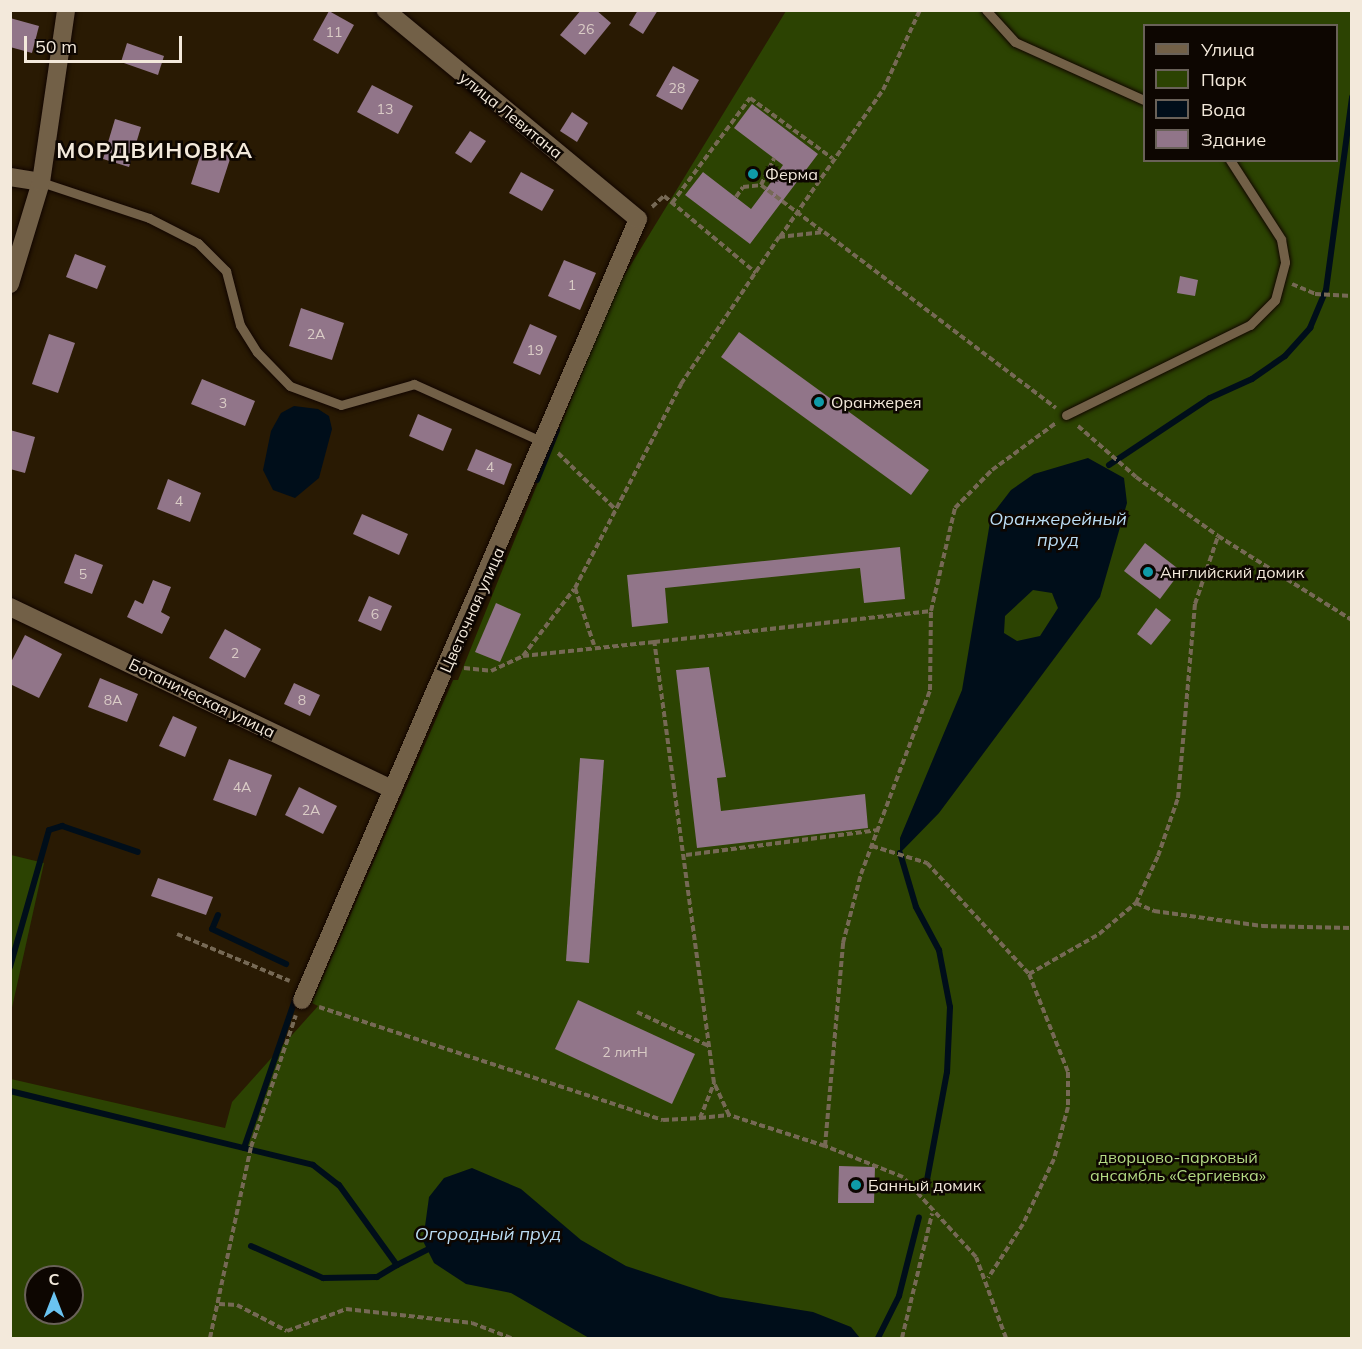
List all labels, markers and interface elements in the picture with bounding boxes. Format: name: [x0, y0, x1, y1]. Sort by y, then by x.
house number: 26: [578, 21, 594, 37]
scale bar: [27, 24, 184, 62]
house number: 11: [326, 24, 342, 40]
legend: [1143, 24, 1338, 162]
text: 50 m: [35, 35, 77, 58]
text: Улица: [1201, 38, 1255, 61]
street label: улица Левитана: [456, 68, 566, 162]
text: Парк: [1201, 68, 1246, 91]
house number: 28: [669, 80, 685, 96]
text: Вода: [1201, 98, 1246, 121]
house number: 13: [377, 101, 393, 117]
text: Здание: [1201, 128, 1266, 151]
district label: МОРДВИНОВКА: [56, 138, 254, 164]
place label: Ферма: [765, 164, 818, 184]
marker: Ферма: [746, 167, 760, 181]
house number: 1: [568, 277, 576, 293]
house number: 2А: [307, 326, 325, 342]
house number: 19: [527, 342, 543, 358]
place label: Оранжерея: [831, 392, 922, 412]
house number: 3: [219, 395, 227, 411]
marker: Оранжерея: [812, 395, 826, 409]
house number: 4: [486, 459, 494, 475]
house number: 4: [175, 493, 183, 509]
water label: Оранжерейный пруд: [989, 509, 1127, 552]
street label: Цветочная улица: [436, 544, 508, 676]
place label: Английский домик: [1160, 562, 1304, 582]
marker: Английский домик: [1141, 565, 1155, 579]
house number: 5: [79, 566, 87, 582]
house number: 6: [371, 606, 379, 622]
house number: 2: [231, 645, 239, 661]
street label: Ботаническая улица: [126, 654, 278, 742]
house number: 8А: [104, 692, 122, 708]
house number: 8: [298, 692, 306, 708]
house number: 4А: [233, 779, 251, 795]
house number: 2А: [302, 802, 320, 818]
house number: 2 литН: [602, 1044, 648, 1060]
park label: дворцово-парковый ансамбль «Сергиевка»: [1090, 1147, 1266, 1185]
place label: Банный домик: [868, 1175, 981, 1195]
marker: Банный домик: [849, 1178, 863, 1192]
water label: Огородный пруд: [415, 1223, 561, 1245]
north arrow: [24, 1265, 84, 1325]
text: С: [49, 1269, 59, 1289]

